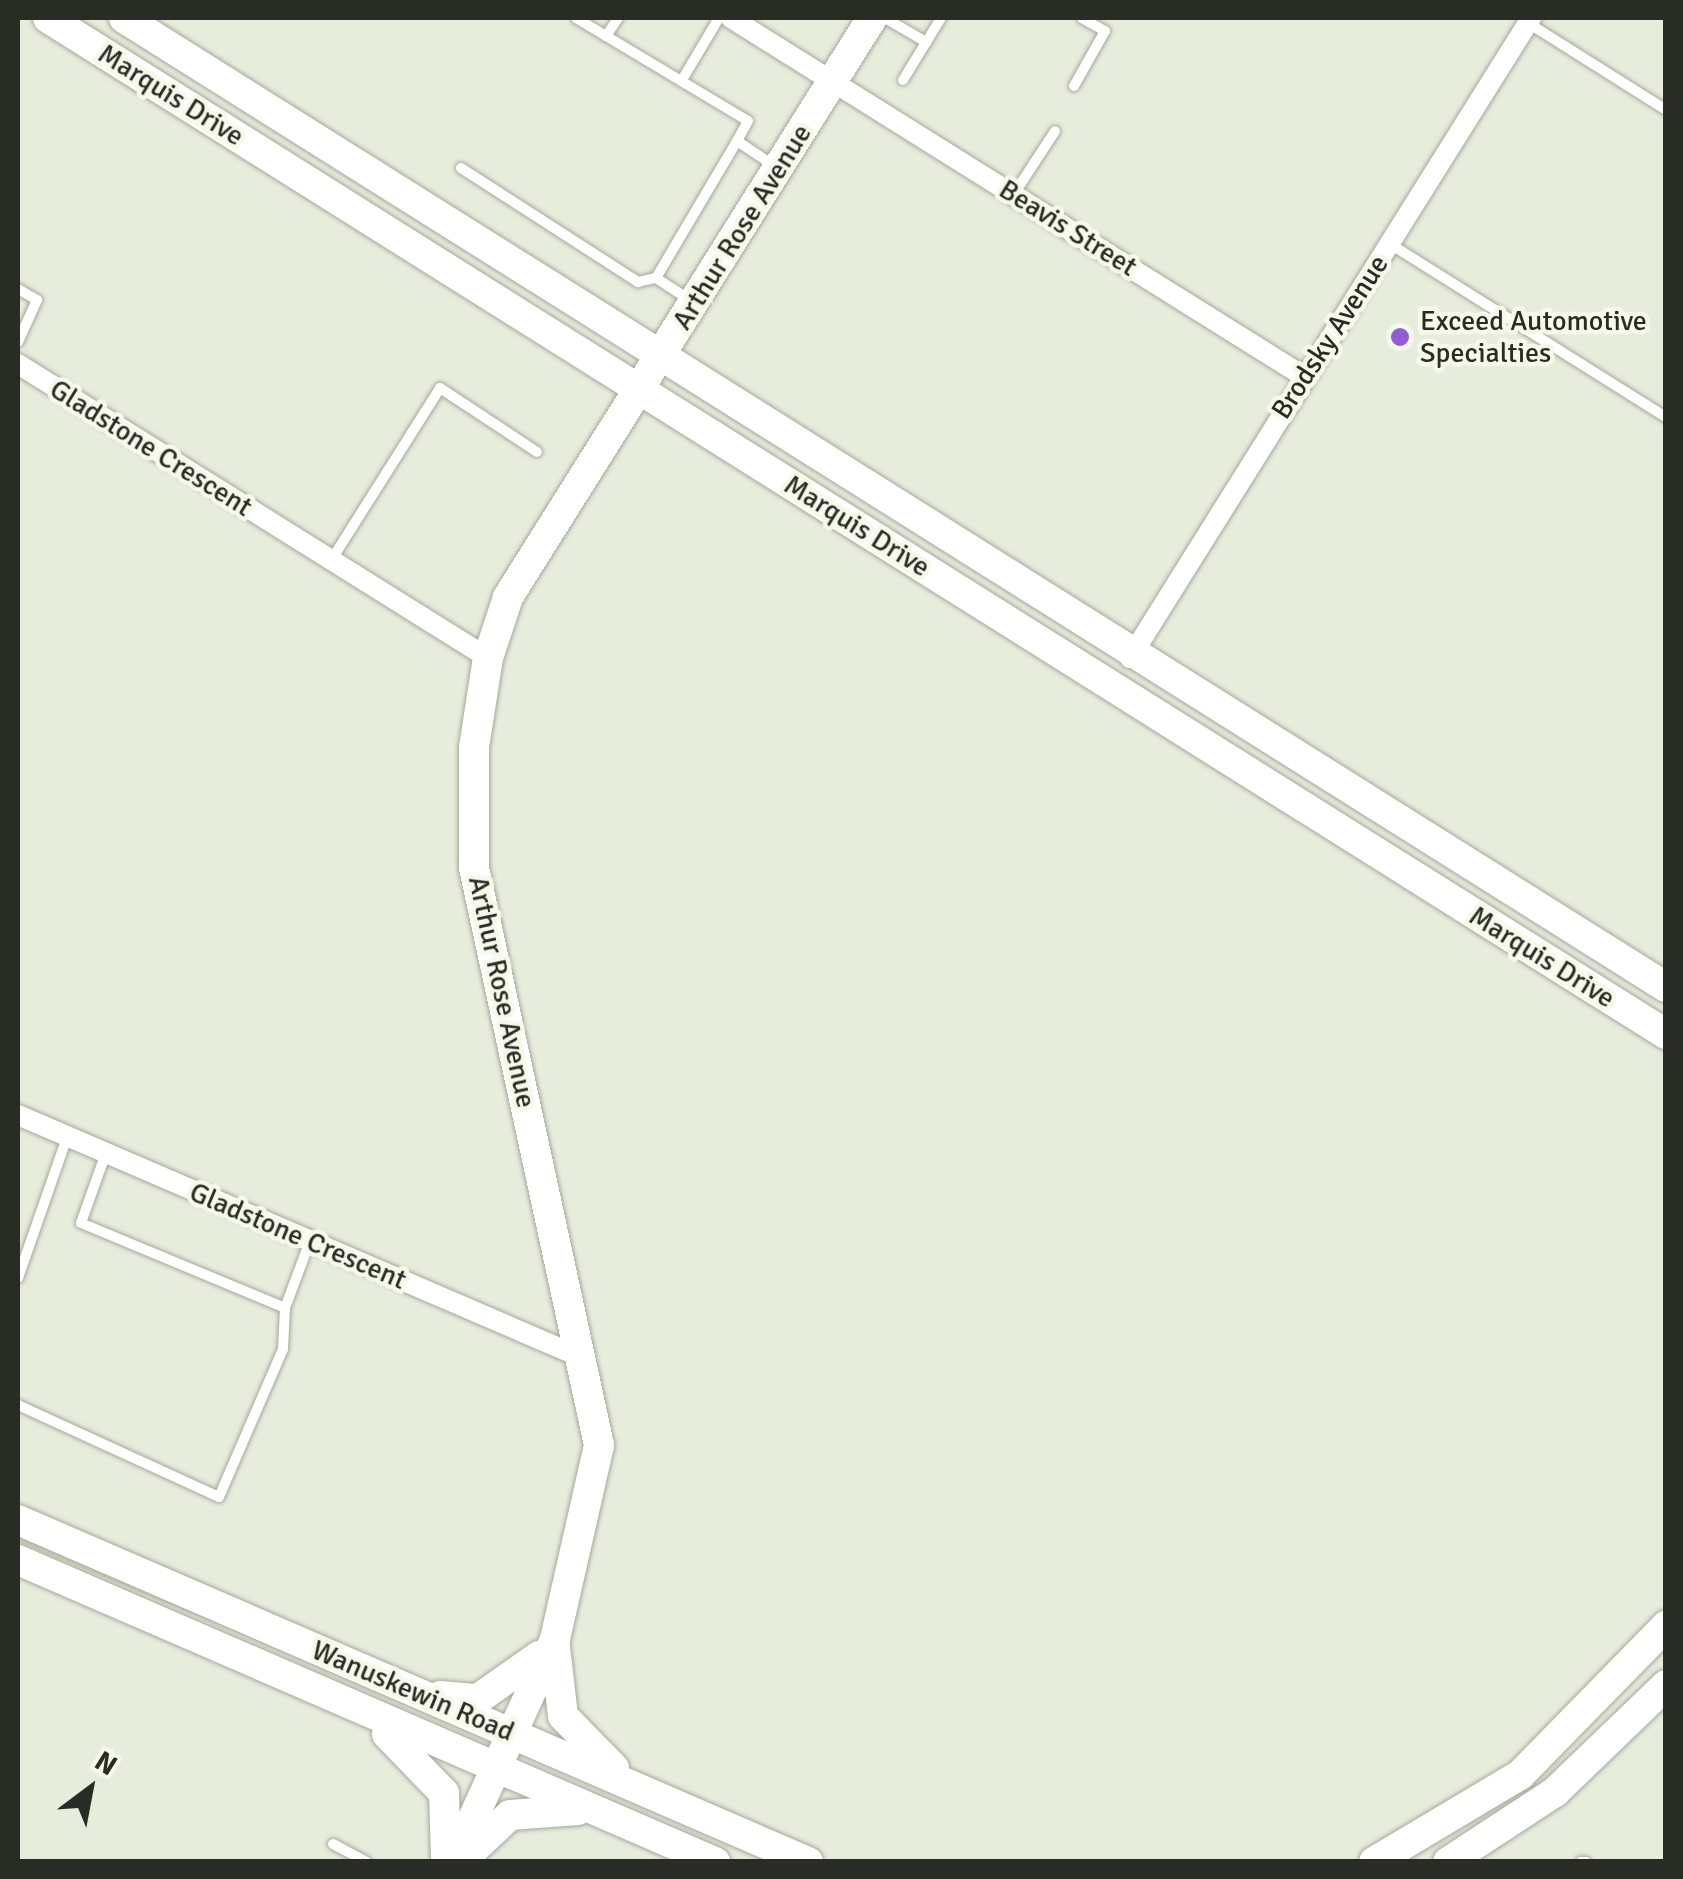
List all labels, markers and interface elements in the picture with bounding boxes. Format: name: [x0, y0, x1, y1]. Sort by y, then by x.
street label: Marquis Drive: [92, 37, 250, 153]
street label: Arthur Rose Avenue: [665, 118, 819, 336]
street label: Beavis Street: [993, 172, 1143, 284]
street label: Brodsky Avenue: [1264, 249, 1396, 425]
place label: Exceed Automotive Specialties: [1420, 304, 1647, 370]
marker: Exceed Automotive Specialties: [1389, 326, 1411, 348]
street label: Gladstone Crescent: [44, 372, 258, 524]
street label: Marquis Drive: [778, 468, 936, 584]
street label: Arthur Rose Avenue: [461, 873, 543, 1111]
street label: Marquis Drive: [1463, 899, 1621, 1015]
street label: Gladstone Crescent: [185, 1175, 411, 1297]
street label: Wanuskewin Road: [307, 1633, 519, 1749]
north arrow: [40, 1739, 140, 1839]
text: N: [89, 1744, 123, 1783]

